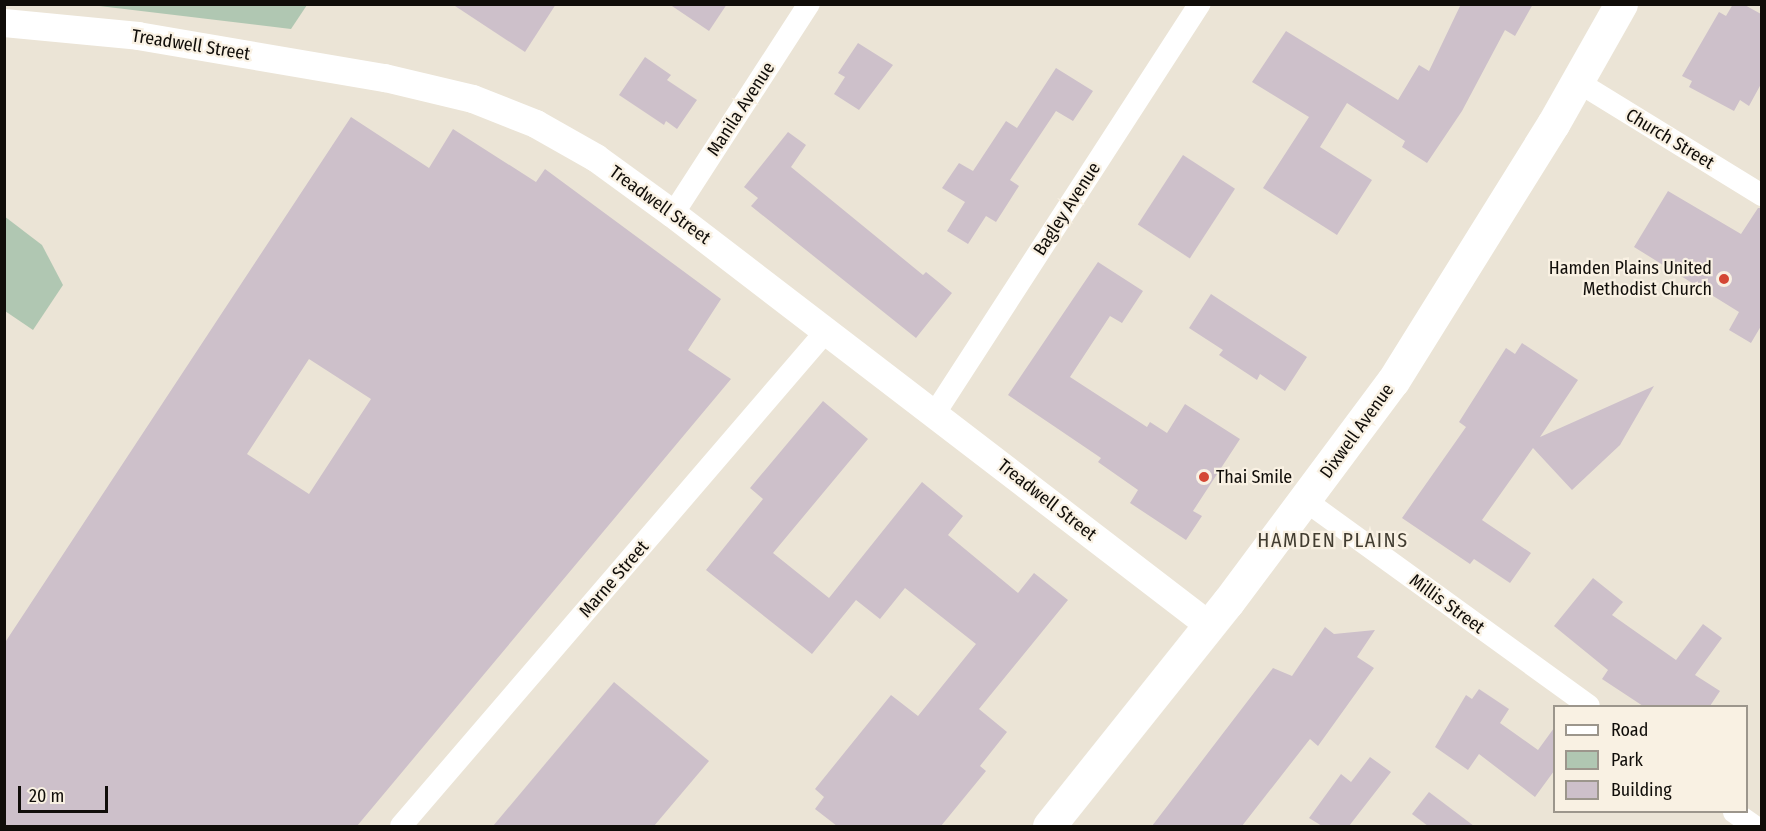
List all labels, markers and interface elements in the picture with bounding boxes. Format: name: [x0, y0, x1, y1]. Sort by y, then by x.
street label: Treadwell Street: [130, 25, 252, 65]
street label: Manila Avenue: [703, 58, 779, 160]
street label: Church Street: [1622, 104, 1718, 174]
street label: Bagley Avenue: [1029, 158, 1105, 260]
street label: Treadwell Street: [605, 161, 715, 249]
place label: Hamden Plains United Methodist Church: [1549, 258, 1712, 300]
marker: Hamden Plains United Methodist Church: [1717, 272, 1731, 286]
street label: Dixwell Avenue: [1316, 380, 1398, 482]
street label: Treadwell Street: [993, 455, 1101, 545]
place label: Thai Smile: [1216, 466, 1292, 488]
marker: Thai Smile: [1197, 470, 1211, 484]
district label: HAMDEN PLAINS: [1257, 528, 1409, 552]
street label: Marne Street: [575, 536, 653, 622]
street label: Millis Street: [1405, 570, 1489, 638]
legend: [1553, 705, 1748, 813]
text: Road: [1611, 719, 1648, 741]
text: Park: [1611, 749, 1643, 771]
scale bar: [21, 774, 111, 812]
text: Building: [1611, 779, 1672, 801]
text: 20 m: [29, 785, 64, 807]

